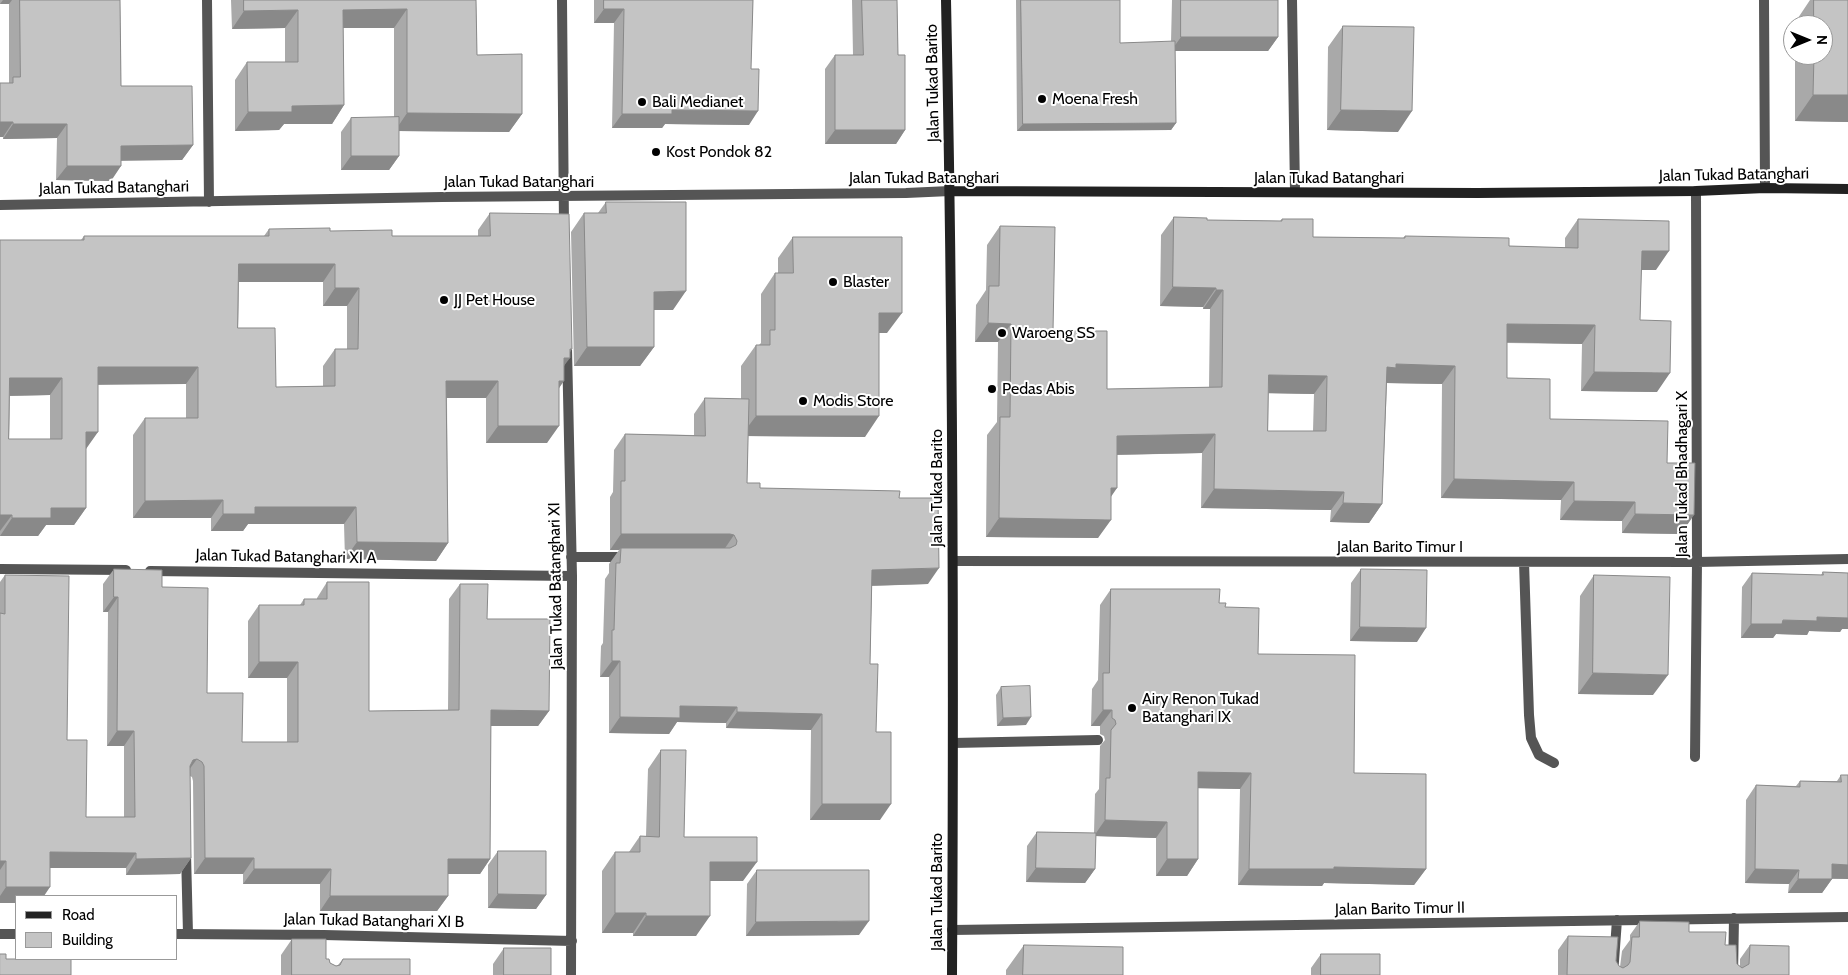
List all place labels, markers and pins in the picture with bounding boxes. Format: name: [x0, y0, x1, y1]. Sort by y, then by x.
place label: Moena Fresh: [1052, 89, 1138, 109]
place label: Bali Medianet: [652, 92, 743, 112]
marker: Moena Fresh: [1036, 93, 1048, 105]
marker: Bali Medianet: [636, 96, 648, 108]
place label: Kost Pondok 82: [666, 142, 772, 162]
marker: Kost Pondok 82: [650, 146, 662, 158]
place label: Blaster: [843, 272, 889, 292]
marker: Blaster: [827, 276, 839, 288]
place label: JJ Pet House: [454, 290, 535, 310]
marker: JJ Pet House: [438, 294, 450, 306]
place label: Waroeng SS: [1012, 323, 1095, 343]
marker: Waroeng SS: [996, 327, 1008, 339]
place label: Pedas Abis: [1002, 379, 1075, 399]
marker: Pedas Abis: [986, 383, 998, 395]
place label: Modis Store: [813, 391, 893, 411]
marker: Modis Store: [797, 395, 809, 407]
place label: Airy Renon Tukad Batanghari IX: [1142, 689, 1259, 727]
marker: Airy Renon Tukad Batanghari IX: [1126, 702, 1138, 714]

